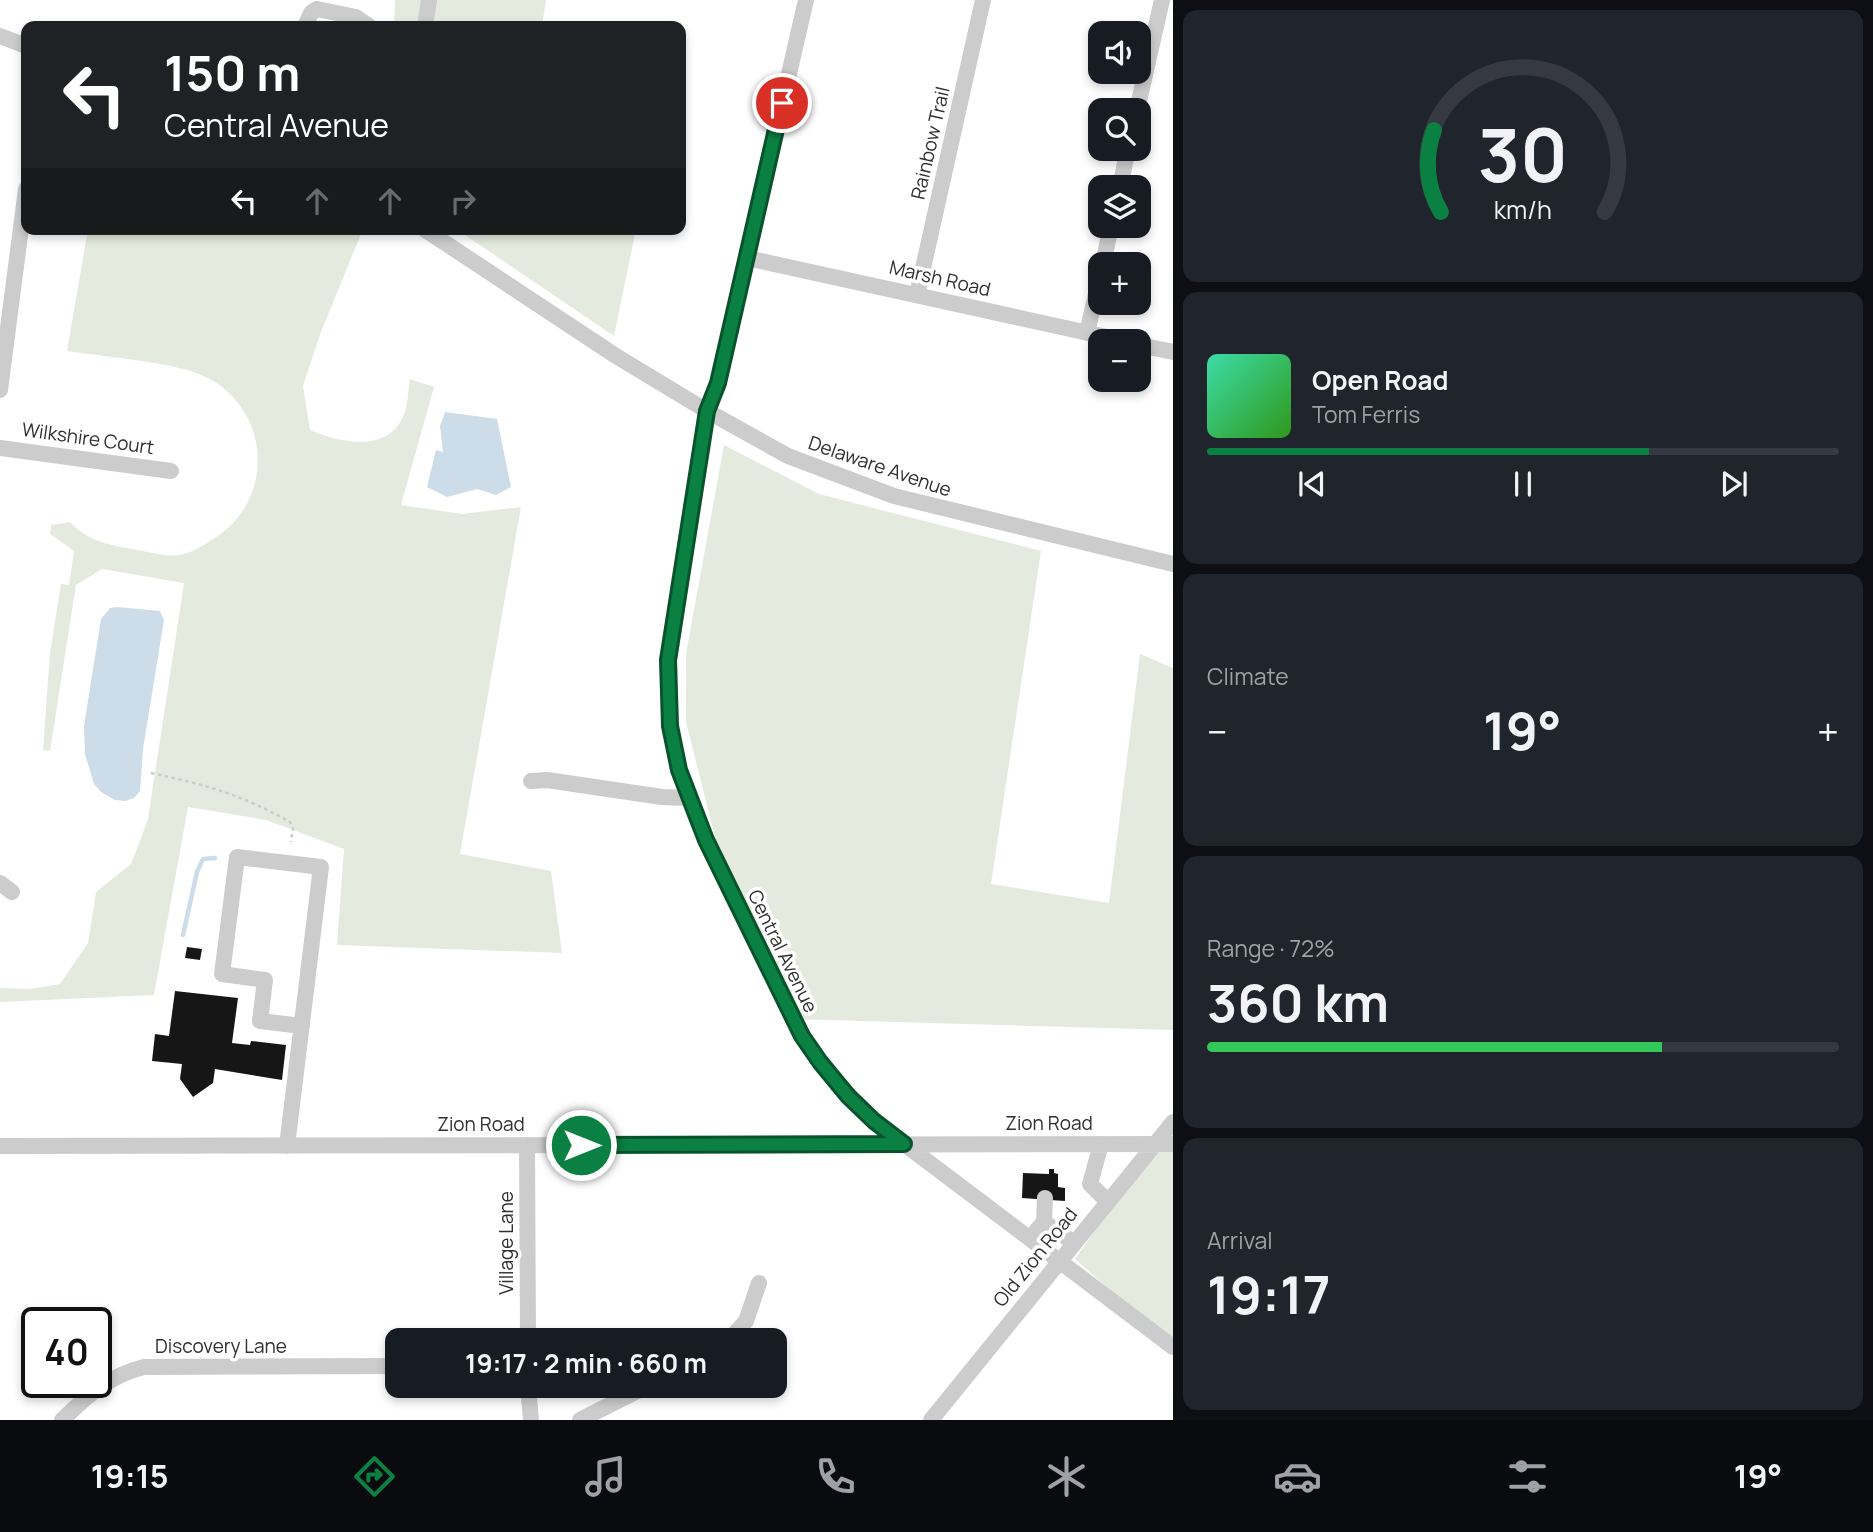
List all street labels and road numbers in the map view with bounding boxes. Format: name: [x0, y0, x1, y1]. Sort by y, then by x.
street label: Rainbow Trail: [904, 84, 956, 202]
street label: Marsh Road: [887, 254, 993, 302]
street label: Wilkshire Court: [20, 416, 156, 460]
street label: Delaware Avenue: [805, 429, 955, 503]
street label: Central Avenue: [742, 885, 824, 1017]
street label: Zion Road: [1005, 1110, 1093, 1136]
street label: Zion Road: [437, 1111, 525, 1137]
street label: Village Lane: [493, 1191, 519, 1295]
street label: Old Zion Road: [987, 1202, 1083, 1312]
street label: Discovery Lane: [155, 1333, 287, 1359]

